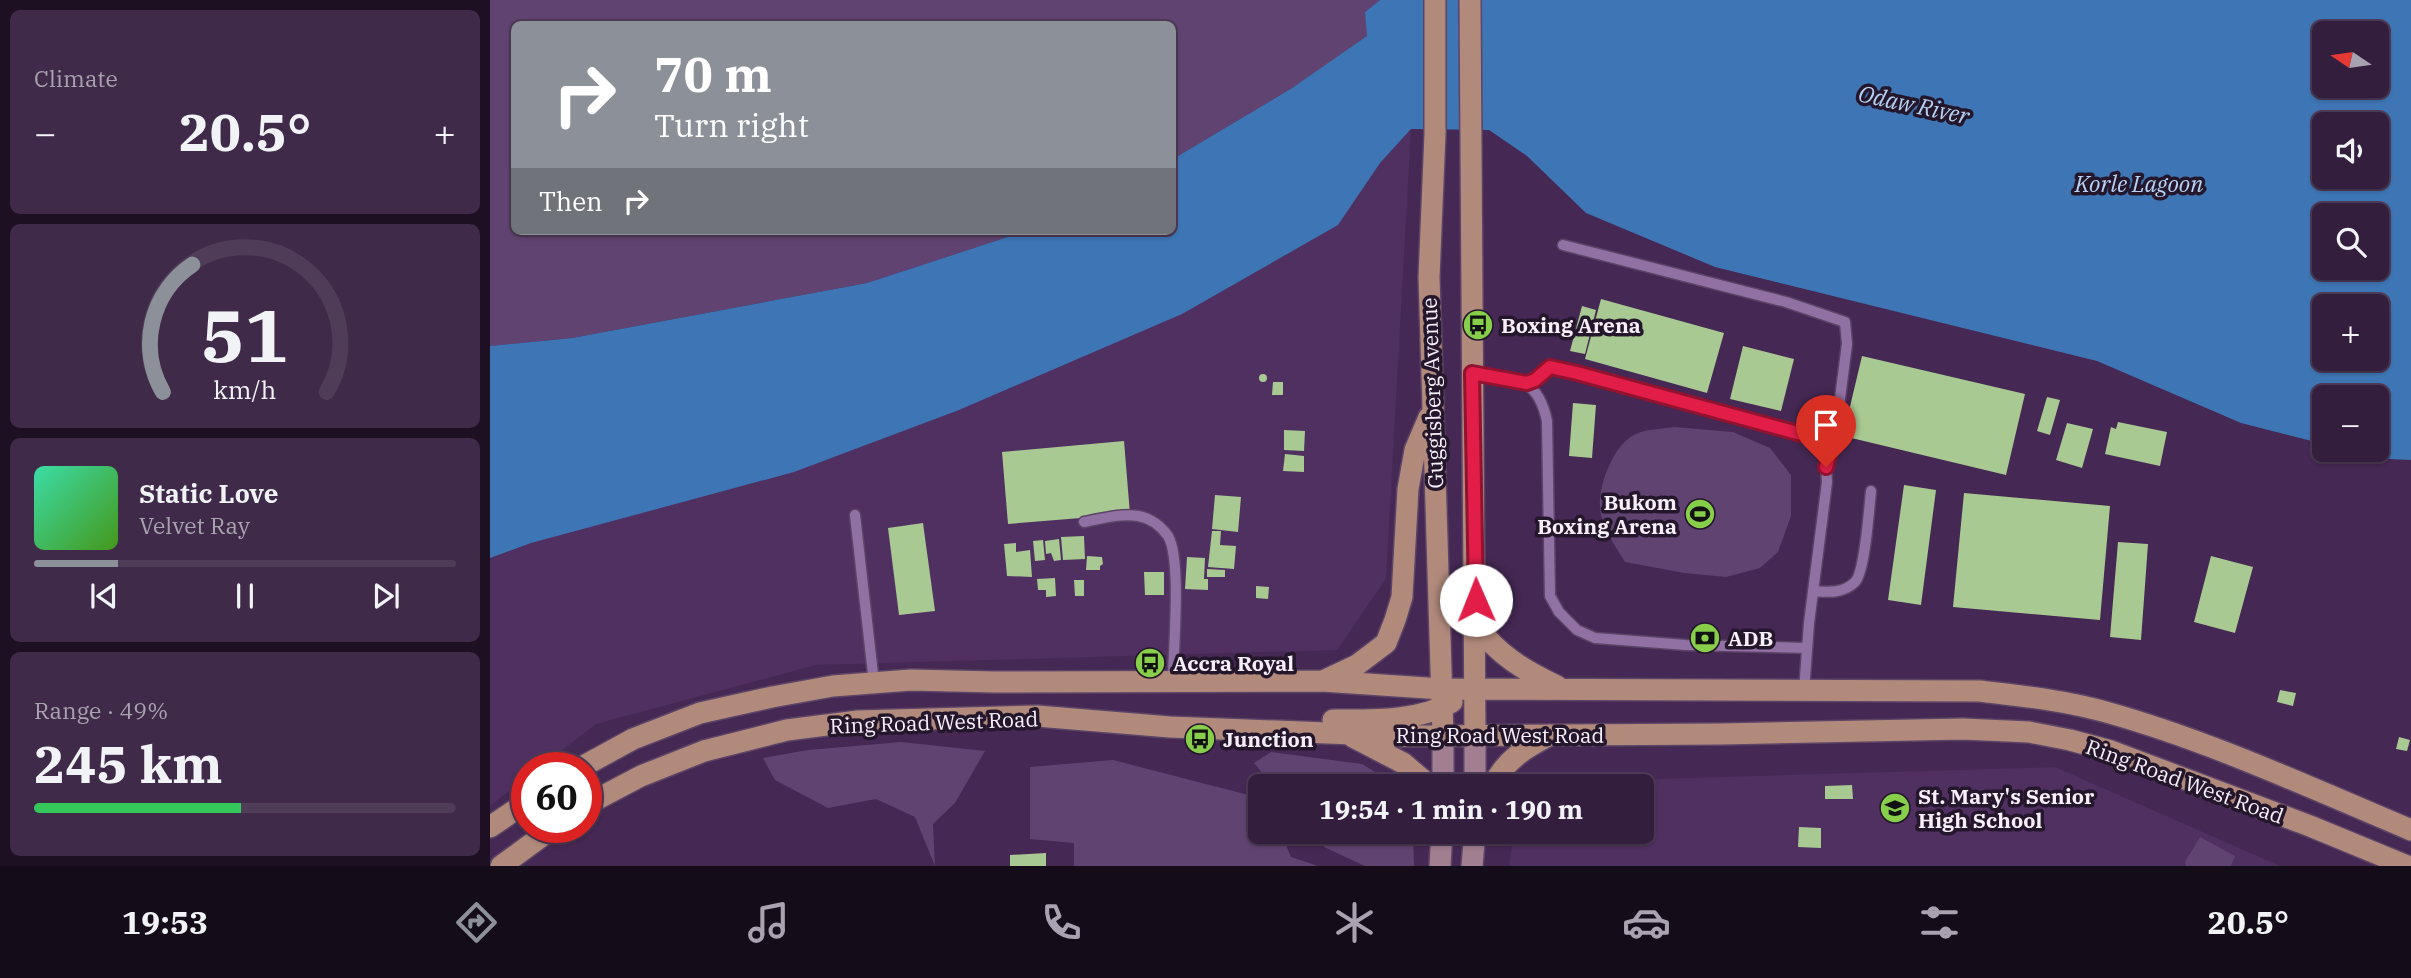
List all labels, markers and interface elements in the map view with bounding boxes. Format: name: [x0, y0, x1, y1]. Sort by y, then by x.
north arrow: [2312, 21, 2389, 98]
map controls: [2312, 21, 2389, 462]
text: 70 m: [654, 42, 772, 105]
icon: right: [539, 49, 630, 140]
text: Climate: [34, 63, 118, 93]
water label: Odaw River: [1856, 78, 1973, 131]
text: 20.5°: [179, 98, 311, 165]
text: Turn right: [654, 104, 809, 146]
text: −: [34, 108, 57, 157]
text: +: [433, 108, 456, 157]
button: sound: [2312, 112, 2389, 189]
water label: Korle Lagoon: [2074, 168, 2203, 198]
icon: right: [617, 182, 655, 220]
text: Then: [539, 184, 603, 218]
button: search: [2312, 203, 2389, 280]
text: 51: [201, 287, 289, 382]
button: +: [2312, 294, 2389, 371]
street label: Guggisberg Avenue: [1415, 297, 1449, 489]
bus stop icon: Boxing Arena: [1461, 308, 1495, 342]
place label: Boxing Arena: [1501, 311, 1641, 339]
text: km/h: [213, 373, 277, 406]
button: −: [2312, 385, 2389, 462]
pin: [1796, 395, 1856, 467]
icon: arrive: [1807, 406, 1845, 444]
text: Static Love: [139, 476, 278, 510]
place label: Bukom Boxing Arena: [1537, 488, 1677, 540]
sports icon: Bukom Boxing Arena: [1683, 497, 1717, 531]
text: Velvet Ray: [139, 510, 250, 540]
position arrow: [1439, 563, 1513, 637]
icon: previous: [85, 577, 123, 615]
icon: pause: [226, 577, 264, 615]
icon: next: [367, 577, 405, 615]
bank icon: ADB: [1688, 621, 1722, 655]
place label: ADB: [1728, 624, 1773, 652]
bus stop icon: Accra Royal: [1133, 646, 1167, 680]
place label: Accra Royal: [1173, 649, 1294, 677]
text: Range · 49%: [34, 695, 168, 725]
street label: Ring Road West Road: [829, 704, 1039, 740]
street label: Ring Road West Road: [1396, 721, 1604, 749]
bus stop icon: Junction: [1183, 722, 1217, 756]
place label: Junction: [1223, 725, 1314, 753]
text: 245 km: [34, 730, 223, 797]
street label: Ring Road West Road: [2082, 732, 2288, 830]
speed limit sign: 60: [511, 752, 602, 843]
place label: St. Mary's Senior High School: [1918, 782, 2095, 834]
school or university icon: St. Mary's Senior High School: [1878, 791, 1912, 825]
text: 19:54 · 1 min · 190 m: [1319, 792, 1583, 826]
icon: directions: [452, 898, 501, 947]
icon: music: [744, 898, 793, 947]
icon: phone: [1037, 898, 1086, 947]
icon: climate: [1330, 898, 1379, 947]
icon: car: [1622, 898, 1671, 947]
icon: filters: [1915, 898, 1964, 947]
text: 19:53: [122, 901, 208, 943]
text: 20.5°: [2207, 901, 2289, 943]

